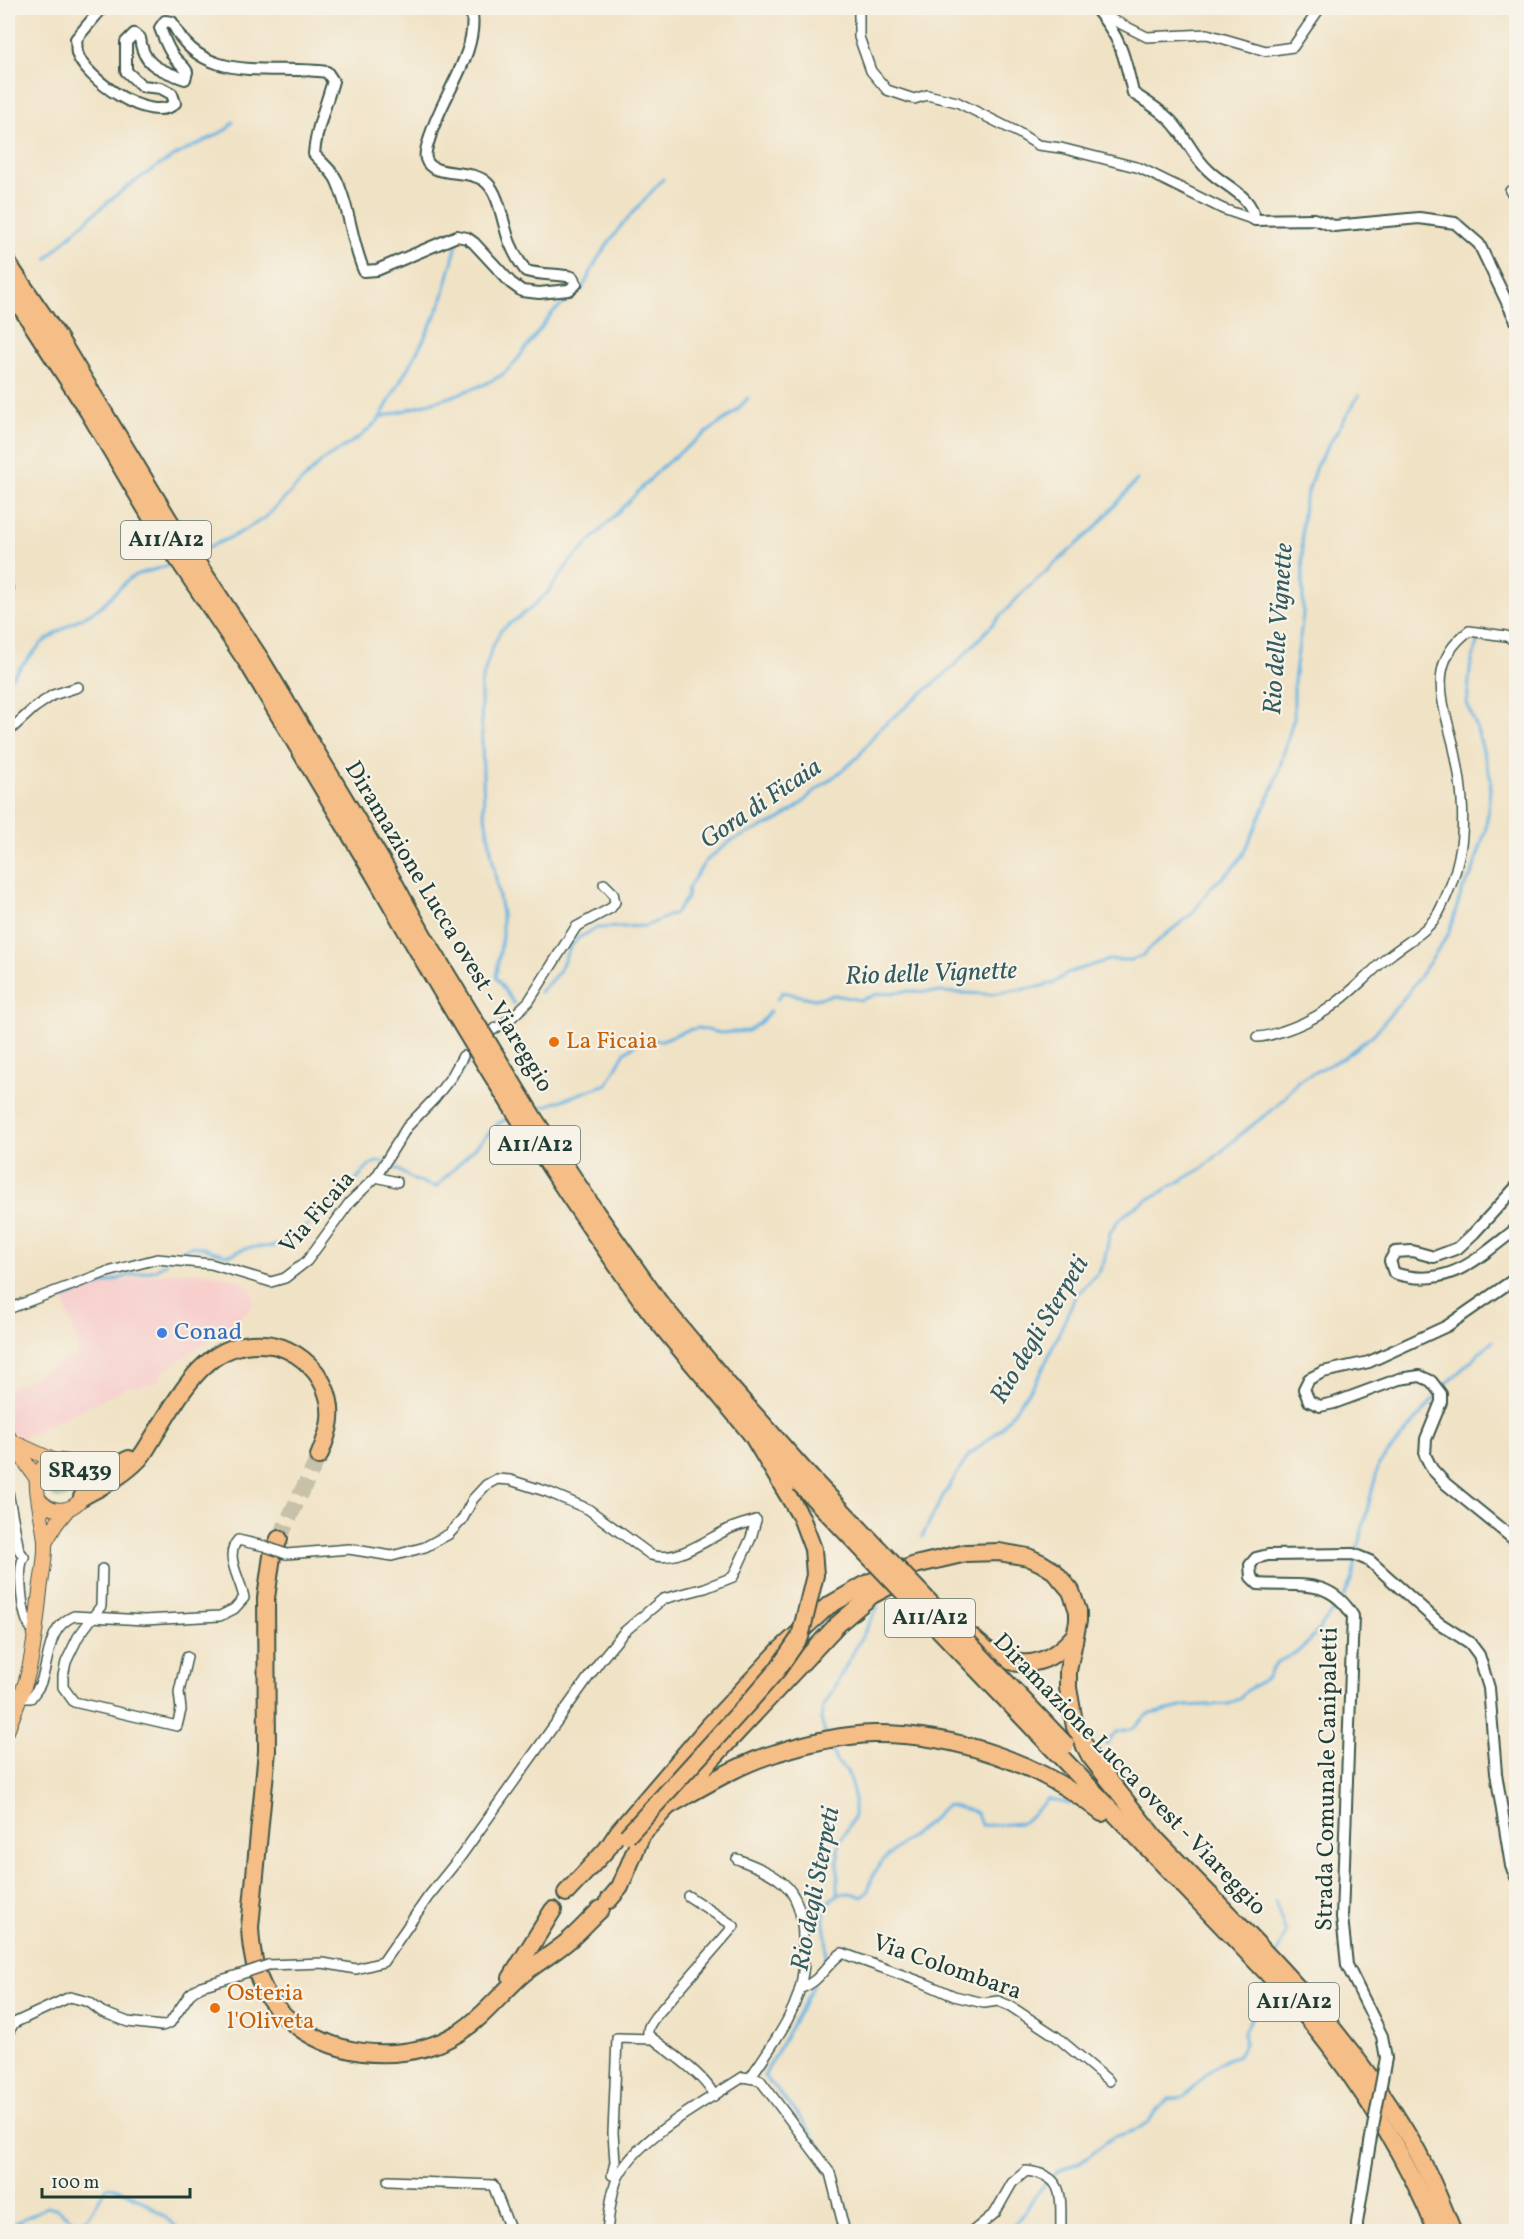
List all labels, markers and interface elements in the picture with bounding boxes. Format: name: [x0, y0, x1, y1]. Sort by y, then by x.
road number: A11/A12: [121, 521, 211, 559]
water label: Rio delle Vignette: [1255, 541, 1303, 716]
water label: Gora di Ficaia: [693, 750, 829, 858]
street label: Diramazione Lucca ovest - Viareggio: [335, 755, 561, 1099]
water label: Rio delle Vignette: [844, 953, 1018, 995]
place label: La Ficaia: [566, 1025, 658, 1059]
marker: La Ficaia: [547, 1035, 561, 1049]
road number: A11/A12: [490, 1126, 580, 1164]
street label: Via Ficaia: [272, 1164, 364, 1262]
water label: Rio degli Sterpeti: [982, 1249, 1099, 1411]
place label: Conad: [174, 1316, 242, 1350]
marker: Conad: [155, 1326, 169, 1340]
road number: SR439: [41, 1452, 119, 1490]
road number: A11/A12: [885, 1599, 975, 1637]
street label: Diramazione Lucca ovest - Viareggio: [984, 1626, 1274, 1924]
street label: Strada Comunale Canipaletti: [1308, 1627, 1348, 1931]
water label: Rio degli Sterpeti: [782, 1803, 850, 1974]
street label: Via Colombara: [868, 1927, 1026, 2009]
place label: Osteria l'Oliveta: [227, 1977, 315, 2039]
road number: A11/A12: [1249, 1983, 1339, 2021]
marker: Osteria l'Oliveta: [208, 2001, 222, 2015]
scale bar: [42, 2161, 190, 2199]
text: 100 m: [51, 2171, 100, 2196]

